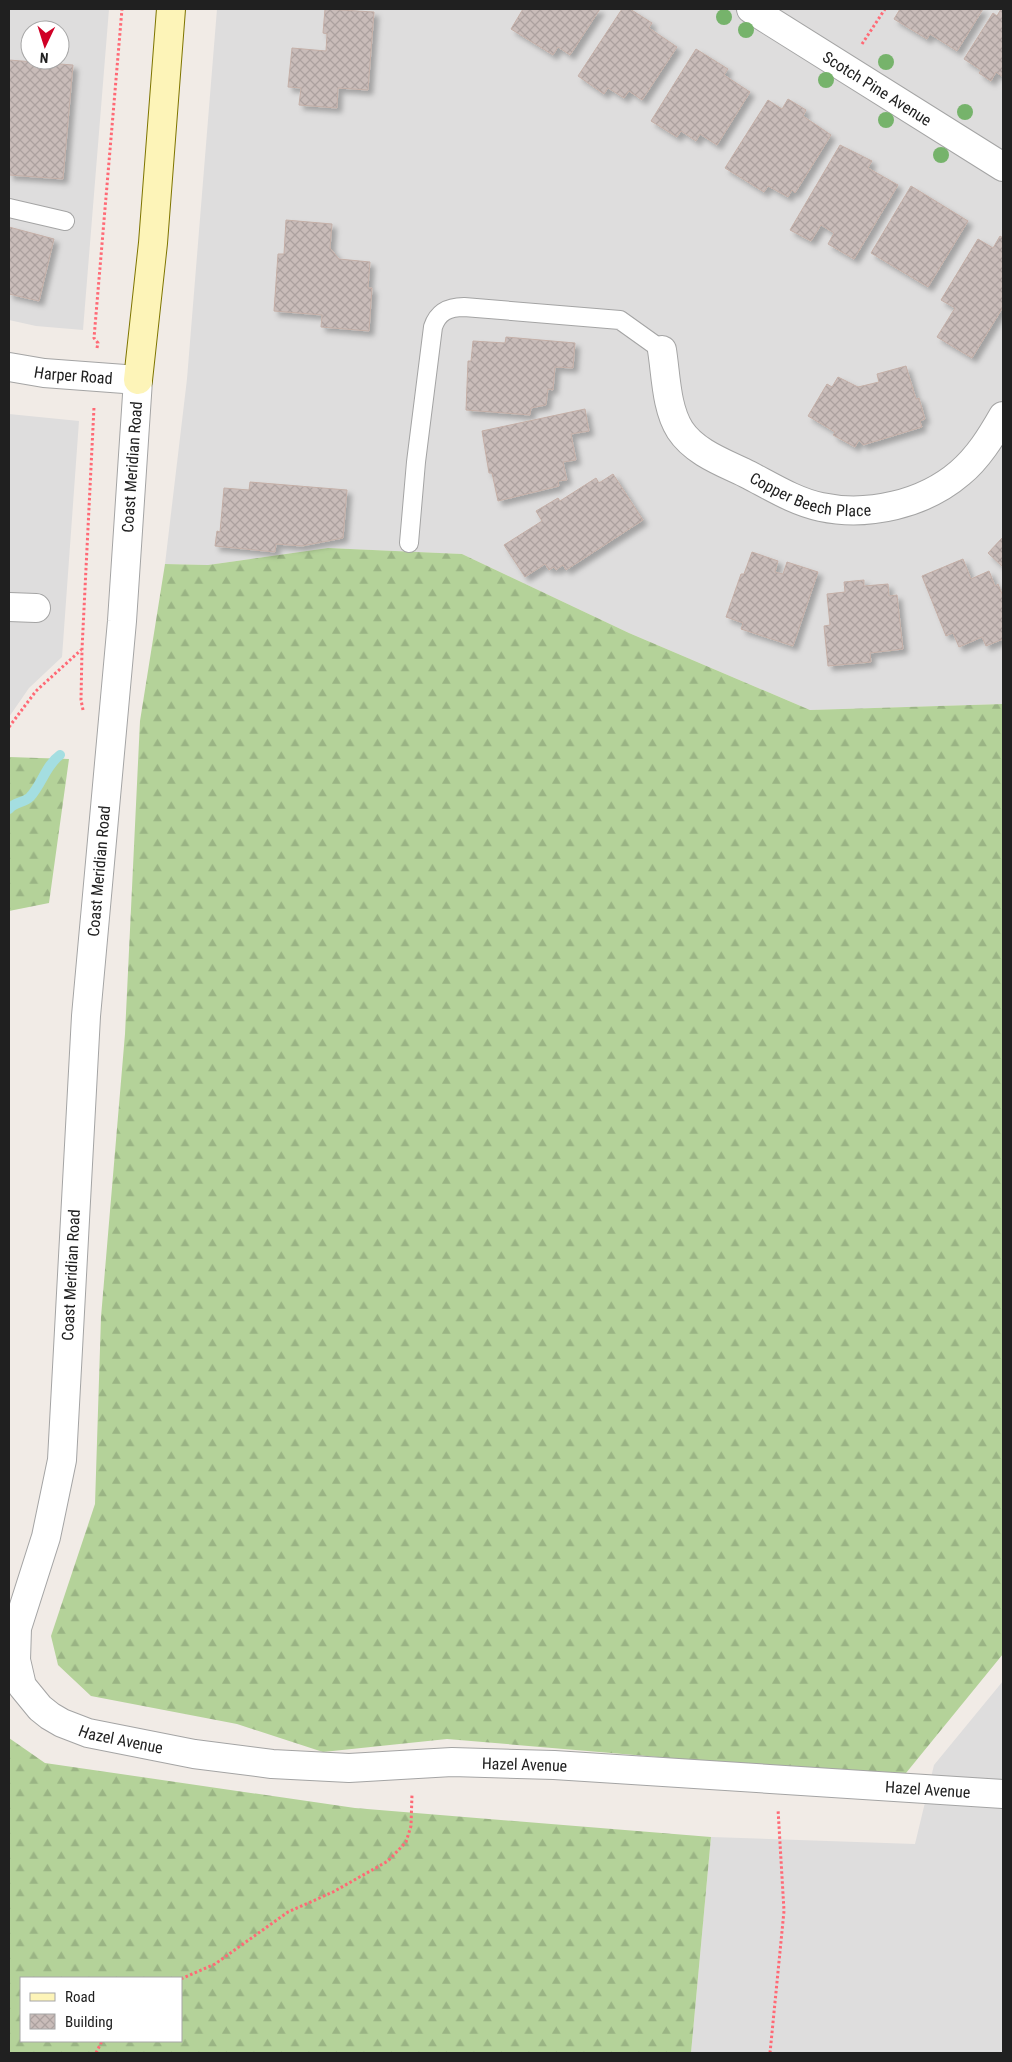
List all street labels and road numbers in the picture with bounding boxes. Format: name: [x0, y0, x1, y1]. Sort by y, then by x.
street label: Scotch Pine Avenue: [819, 47, 935, 129]
street label: Harper Road: [33, 362, 113, 388]
street label: Coast Meridian Road: [118, 401, 146, 533]
street label: Copper Beech Place: [747, 468, 872, 520]
street label: Coast Meridian Road: [84, 805, 114, 937]
street label: Coast Meridian Road: [58, 1209, 84, 1341]
street label: Hazel Avenue: [76, 1721, 165, 1757]
street label: Hazel Avenue: [482, 1753, 568, 1775]
street label: Hazel Avenue: [885, 1777, 971, 1801]

